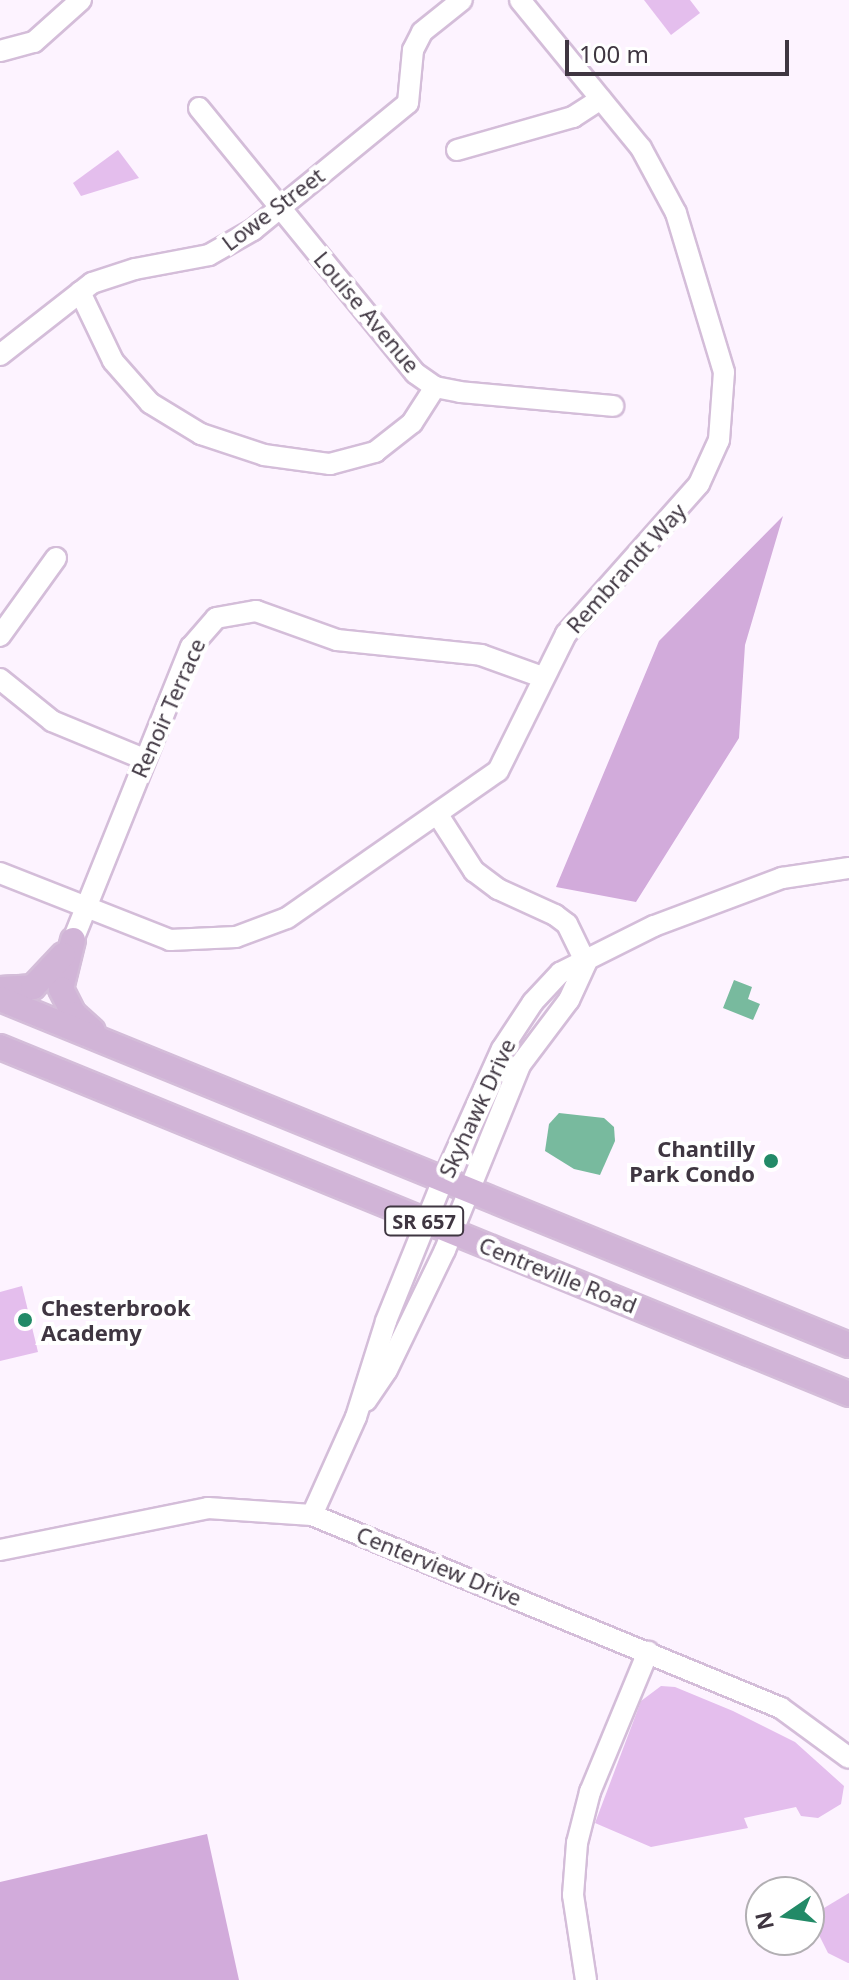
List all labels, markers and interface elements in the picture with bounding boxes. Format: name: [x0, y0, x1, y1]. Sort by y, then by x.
scale bar: [569, 24, 793, 74]
text: 100 m: [579, 37, 649, 70]
street label: Lowe Street: [217, 162, 329, 256]
street label: Louise Avenue: [309, 246, 425, 378]
street label: Rembrandt Way: [561, 498, 691, 638]
street label: Renoir Terrace: [126, 634, 210, 782]
street label: Skyhawk Drive: [433, 1034, 521, 1182]
place label: Chantilly Park Condo: [629, 1135, 755, 1186]
marker: Chantilly Park Condo: [762, 1152, 780, 1170]
road number: SR 657: [384, 1205, 464, 1237]
street label: Centreville Road: [475, 1231, 641, 1319]
place label: Chesterbrook Academy: [41, 1294, 191, 1346]
marker: Chesterbrook Academy: [16, 1311, 34, 1329]
street label: Centerview Drive: [353, 1521, 525, 1611]
north arrow: [745, 1876, 825, 1956]
text: N: [747, 1909, 780, 1933]

